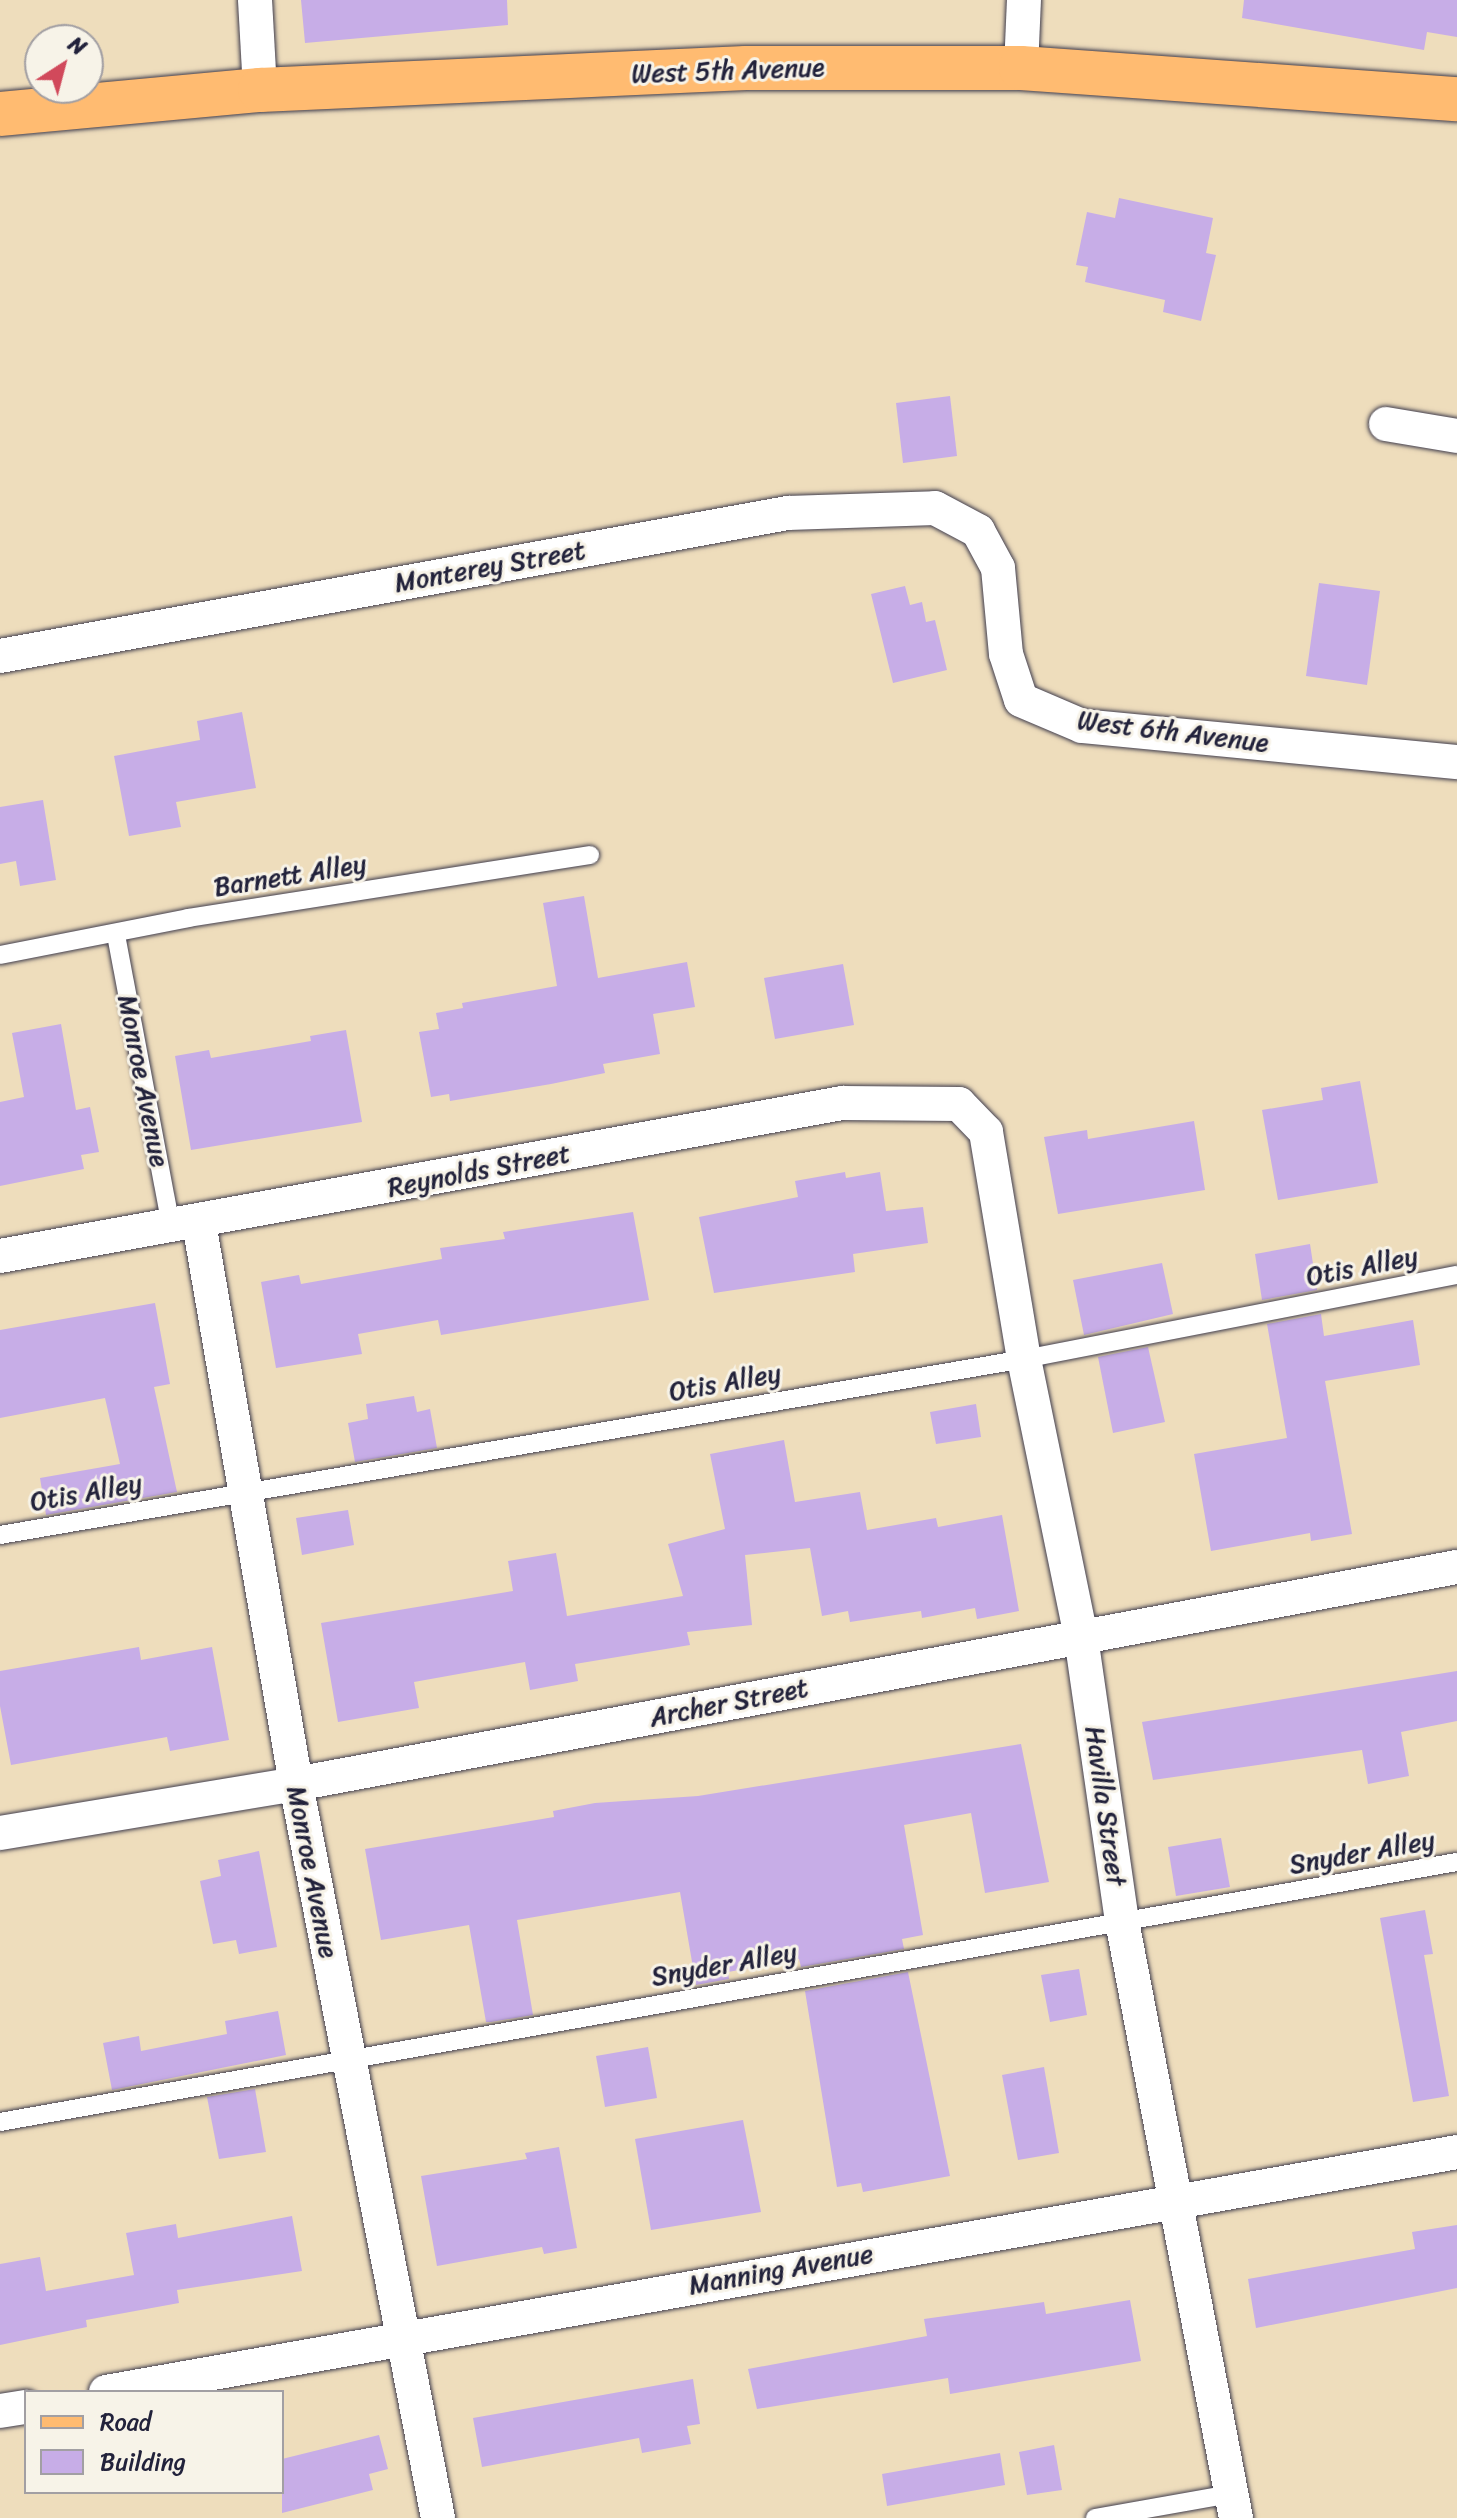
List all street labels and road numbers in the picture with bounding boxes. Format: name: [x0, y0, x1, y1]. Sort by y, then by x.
street label: West 5th Avenue: [630, 52, 826, 90]
street label: Monterey Street: [393, 535, 587, 599]
street label: West 6th Avenue: [1075, 705, 1271, 759]
street label: Barnett Alley: [211, 849, 369, 903]
street label: Monroe Avenue: [111, 992, 175, 1170]
street label: Reynolds Street: [385, 1138, 573, 1204]
street label: Otis Alley: [1304, 1241, 1420, 1293]
street label: Otis Alley: [667, 1358, 783, 1408]
street label: Otis Alley: [28, 1468, 144, 1518]
street label: Archer Street: [647, 1672, 811, 1734]
street label: Havilla Street: [1078, 1724, 1132, 1888]
street label: Monroe Avenue: [280, 1783, 344, 1961]
street label: Snyder Alley: [1287, 1825, 1437, 1881]
street label: Snyder Alley: [649, 1937, 799, 1993]
street label: Manning Avenue: [686, 2238, 876, 2302]

